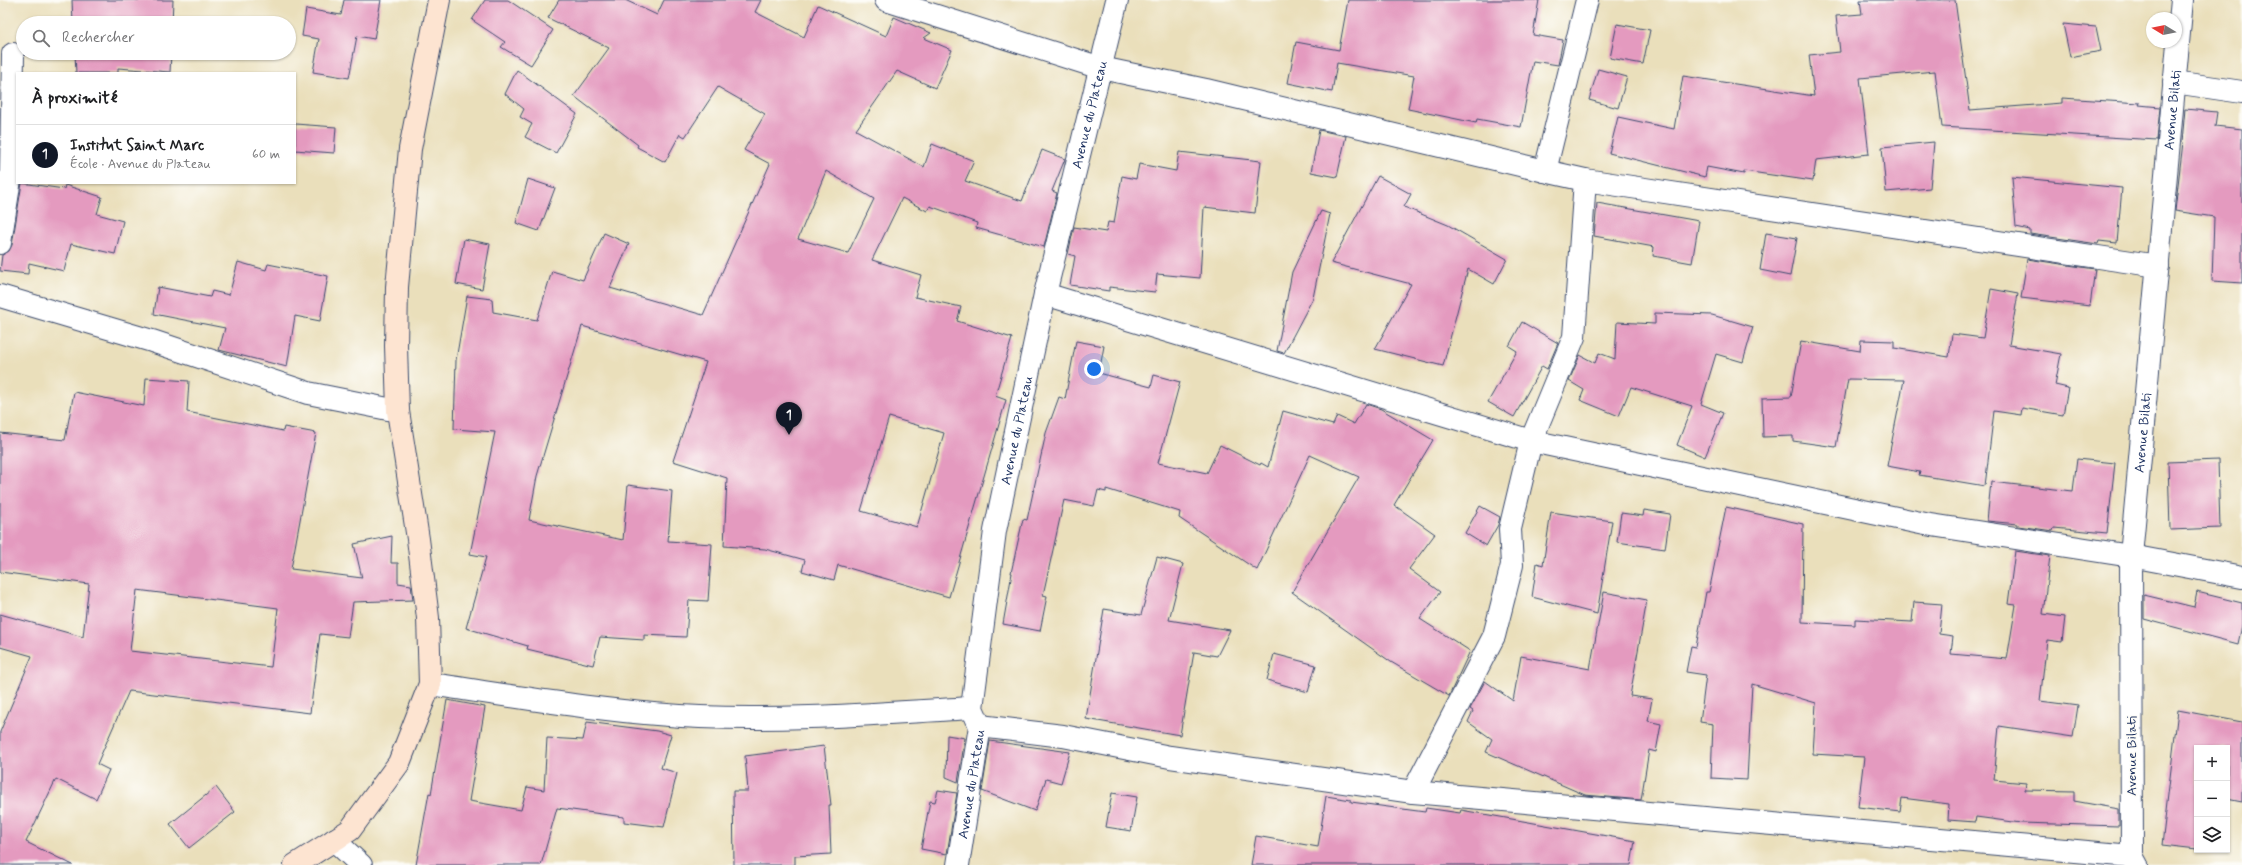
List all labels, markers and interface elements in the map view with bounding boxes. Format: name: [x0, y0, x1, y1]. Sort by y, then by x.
north arrow: [2146, 12, 2182, 48]
search box: [16, 16, 296, 60]
icon: search: [30, 27, 52, 49]
text: Rechercher: [62, 28, 135, 48]
street label: Avenue du Plateau: [1068, 58, 1112, 171]
street label: Avenue Bilati: [2160, 70, 2186, 151]
text: À proximité: [32, 87, 117, 109]
text: Institut Saint Marc: [70, 136, 204, 156]
text: 1: [42, 146, 48, 163]
text: 60 m: [252, 146, 280, 163]
text: École · Avenue du Plateau: [70, 156, 211, 173]
your location: [1084, 359, 1104, 379]
street label: Avenue du Plateau: [997, 374, 1038, 486]
street label: Avenue Bilati: [2131, 392, 2156, 474]
pin: 1: [776, 402, 802, 435]
street label: Avenue Bilati: [2123, 716, 2141, 796]
street label: Avenue du Plateau: [954, 728, 989, 840]
map controls: [2194, 745, 2230, 853]
button: +: [2194, 745, 2230, 781]
button: −: [2194, 781, 2230, 817]
button: layers: [2194, 817, 2230, 853]

